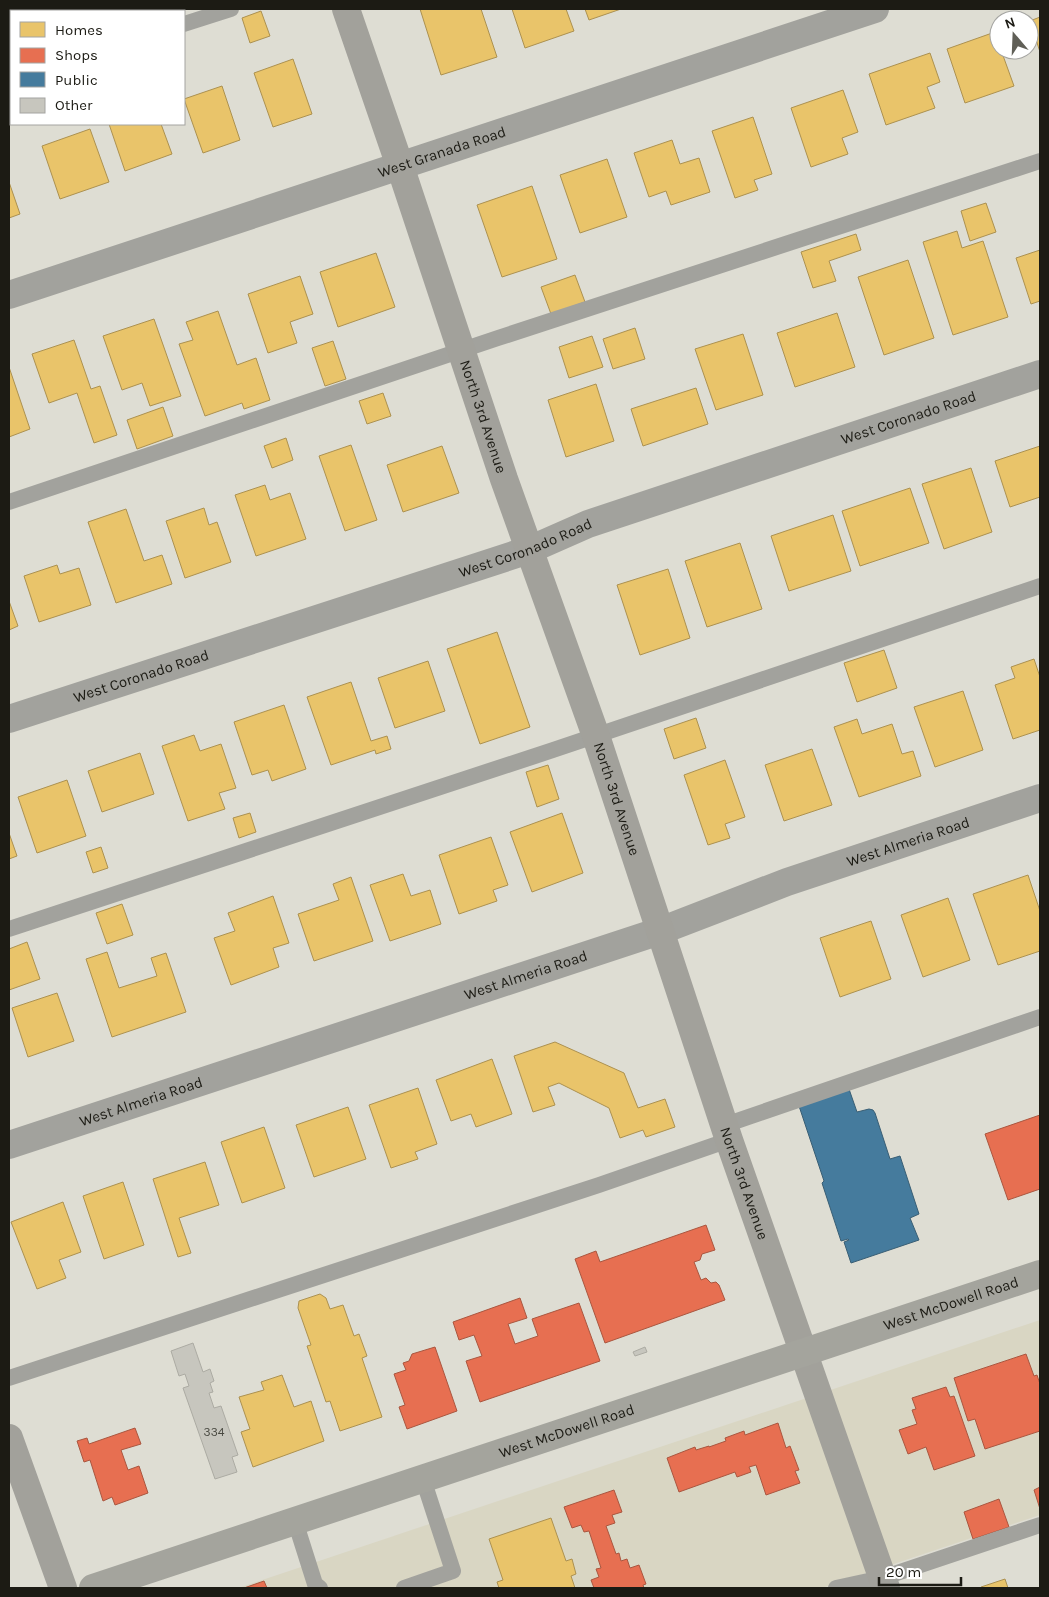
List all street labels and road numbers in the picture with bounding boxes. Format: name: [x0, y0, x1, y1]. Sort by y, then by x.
street label: West Granada Road: [376, 122, 508, 182]
street label: North 3rd Avenue: [456, 358, 510, 475]
street label: West Coronado Road: [839, 387, 978, 448]
street label: West Coronado Road: [456, 514, 595, 581]
street label: West Coronado Road: [71, 646, 211, 706]
street label: North 3rd Avenue: [590, 740, 644, 858]
street label: West Almeria Road: [844, 813, 972, 871]
street label: West Almeria Road: [462, 946, 590, 1004]
street label: West Almeria Road: [77, 1073, 205, 1130]
street label: North 3rd Avenue: [716, 1125, 772, 1242]
street label: West McDowell Road: [881, 1273, 1021, 1334]
street label: West McDowell Road: [497, 1400, 637, 1462]

